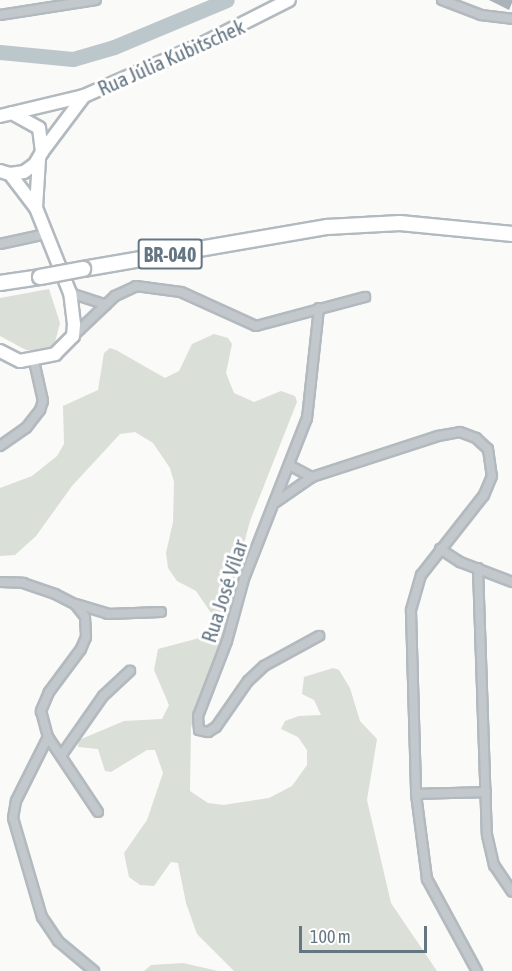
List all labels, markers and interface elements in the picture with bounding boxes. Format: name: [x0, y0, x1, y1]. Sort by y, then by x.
street label: Rua Júlia Kubitschek: [94, 13, 248, 101]
road number: BR-040: [137, 237, 203, 271]
street label: Rua José Vilar: [196, 537, 252, 645]
scale bar: [302, 914, 430, 952]
text: 100 m: [310, 926, 351, 947]

